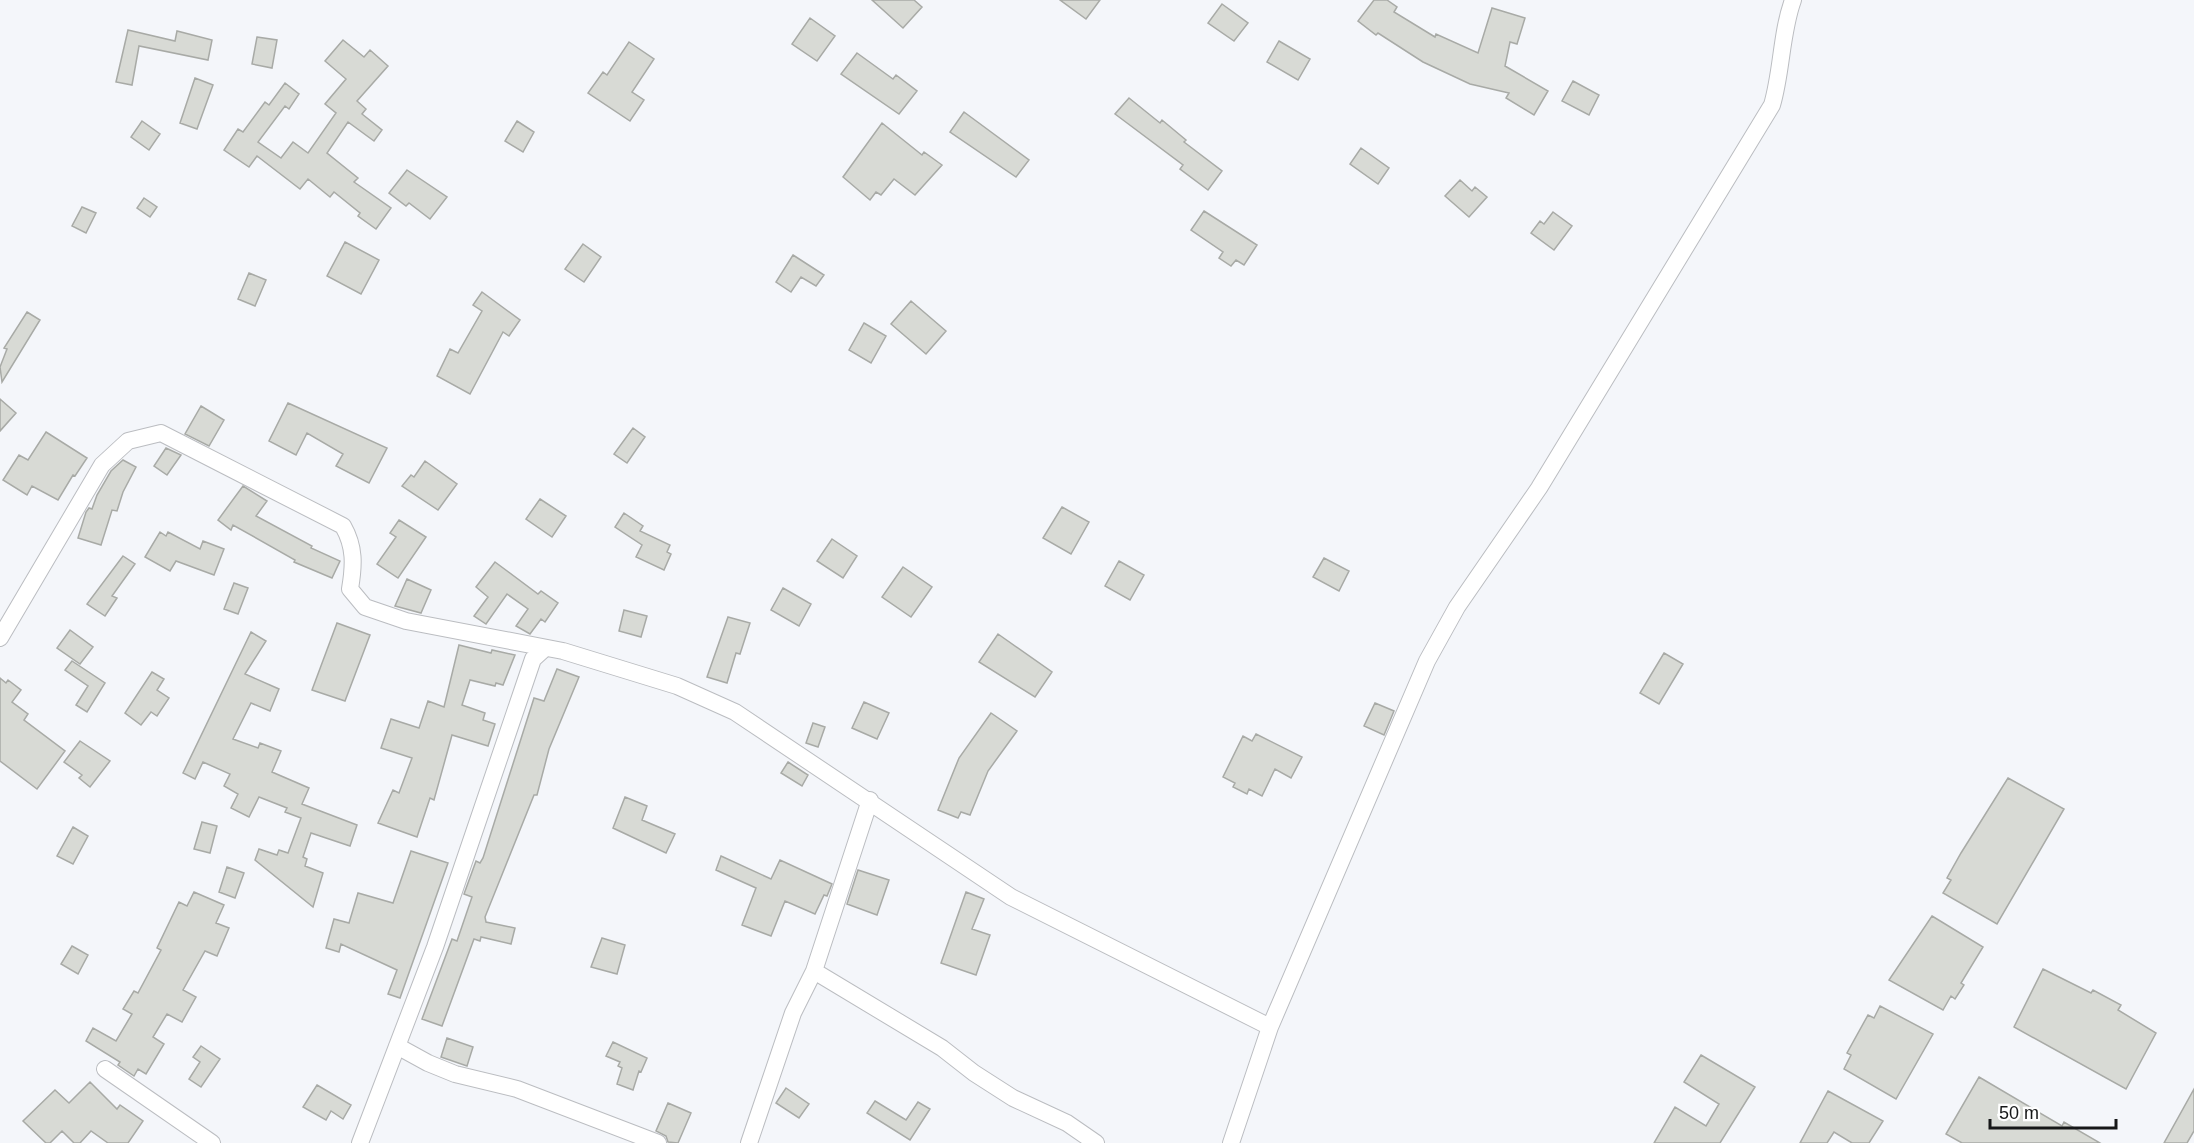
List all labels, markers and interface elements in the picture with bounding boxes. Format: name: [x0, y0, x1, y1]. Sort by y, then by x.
scale bar: [1990, 1092, 2116, 1130]
text: 50 m: [1999, 1103, 2039, 1123]

